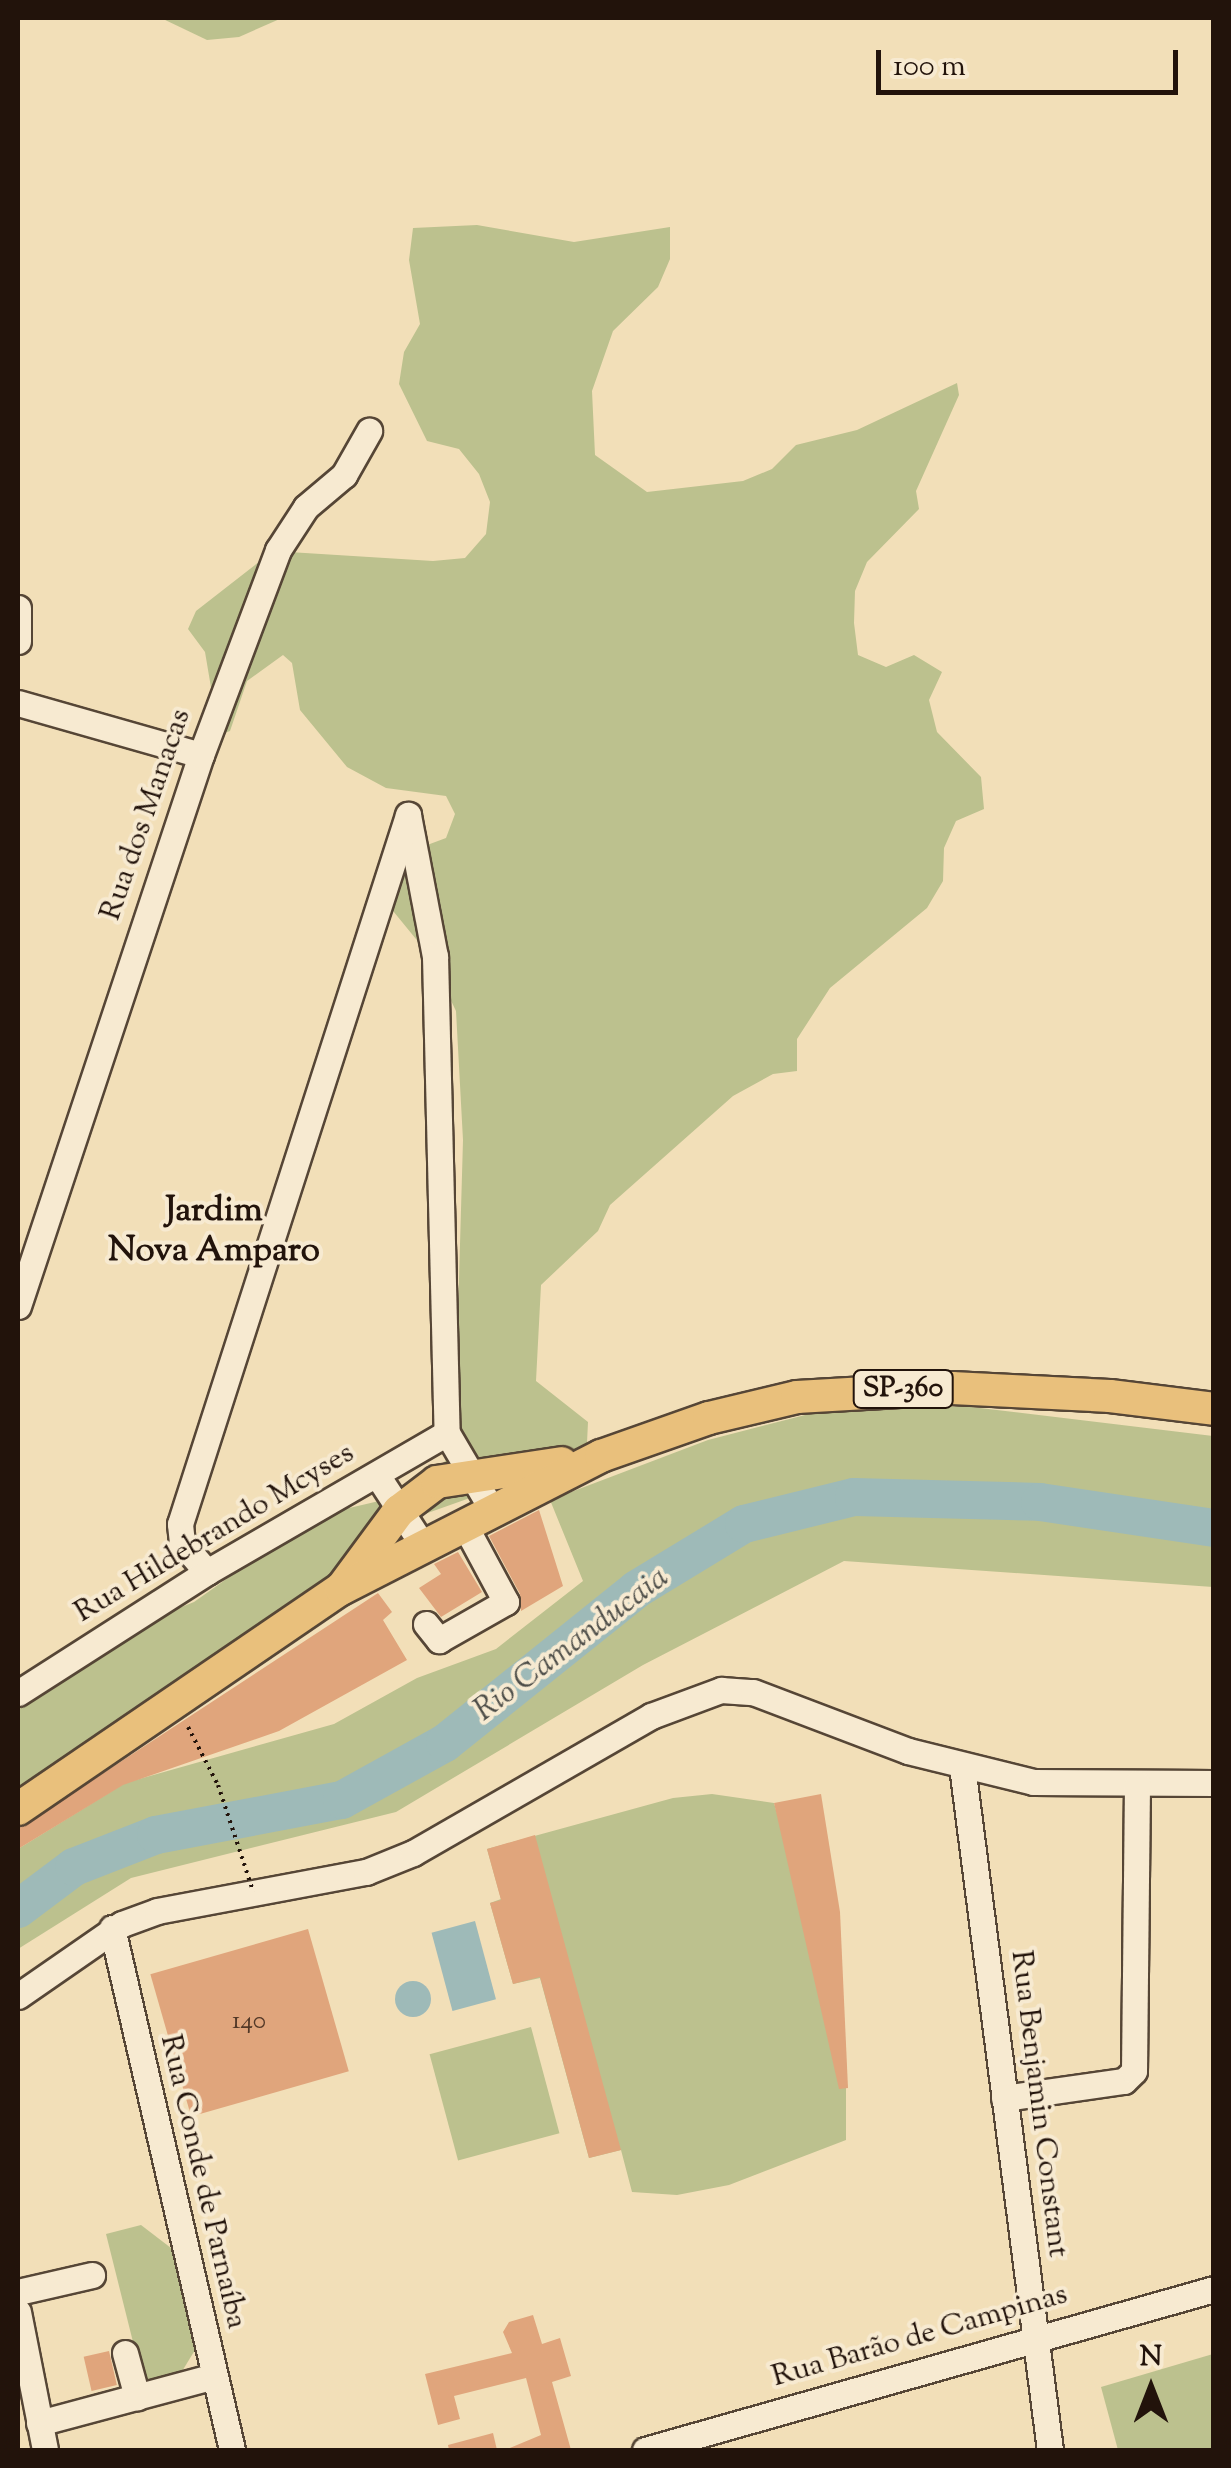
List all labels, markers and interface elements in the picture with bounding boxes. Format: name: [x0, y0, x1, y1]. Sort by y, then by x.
scale bar: [881, 30, 1184, 92]
text: 100 m: [893, 46, 966, 89]
street label: Rua dos Manacas: [94, 705, 200, 925]
district label: Jardim Nova Amparo: [108, 1191, 320, 1273]
road number: SP-360: [850, 1366, 956, 1412]
street label: Rua Hildebrando Mcyses: [69, 1436, 361, 1632]
water label: Rio Camanducaia: [467, 1559, 677, 1731]
street label: Rua Benjamin Constant: [1001, 1948, 1075, 2260]
house number: 140: [232, 2007, 266, 2037]
street label: Rua Conde de Parnaíba: [151, 2031, 253, 2333]
street label: Rua Barão de Campinas: [768, 2278, 1072, 2396]
north arrow: [1101, 2338, 1201, 2438]
text: N: [1140, 2338, 1162, 2378]

